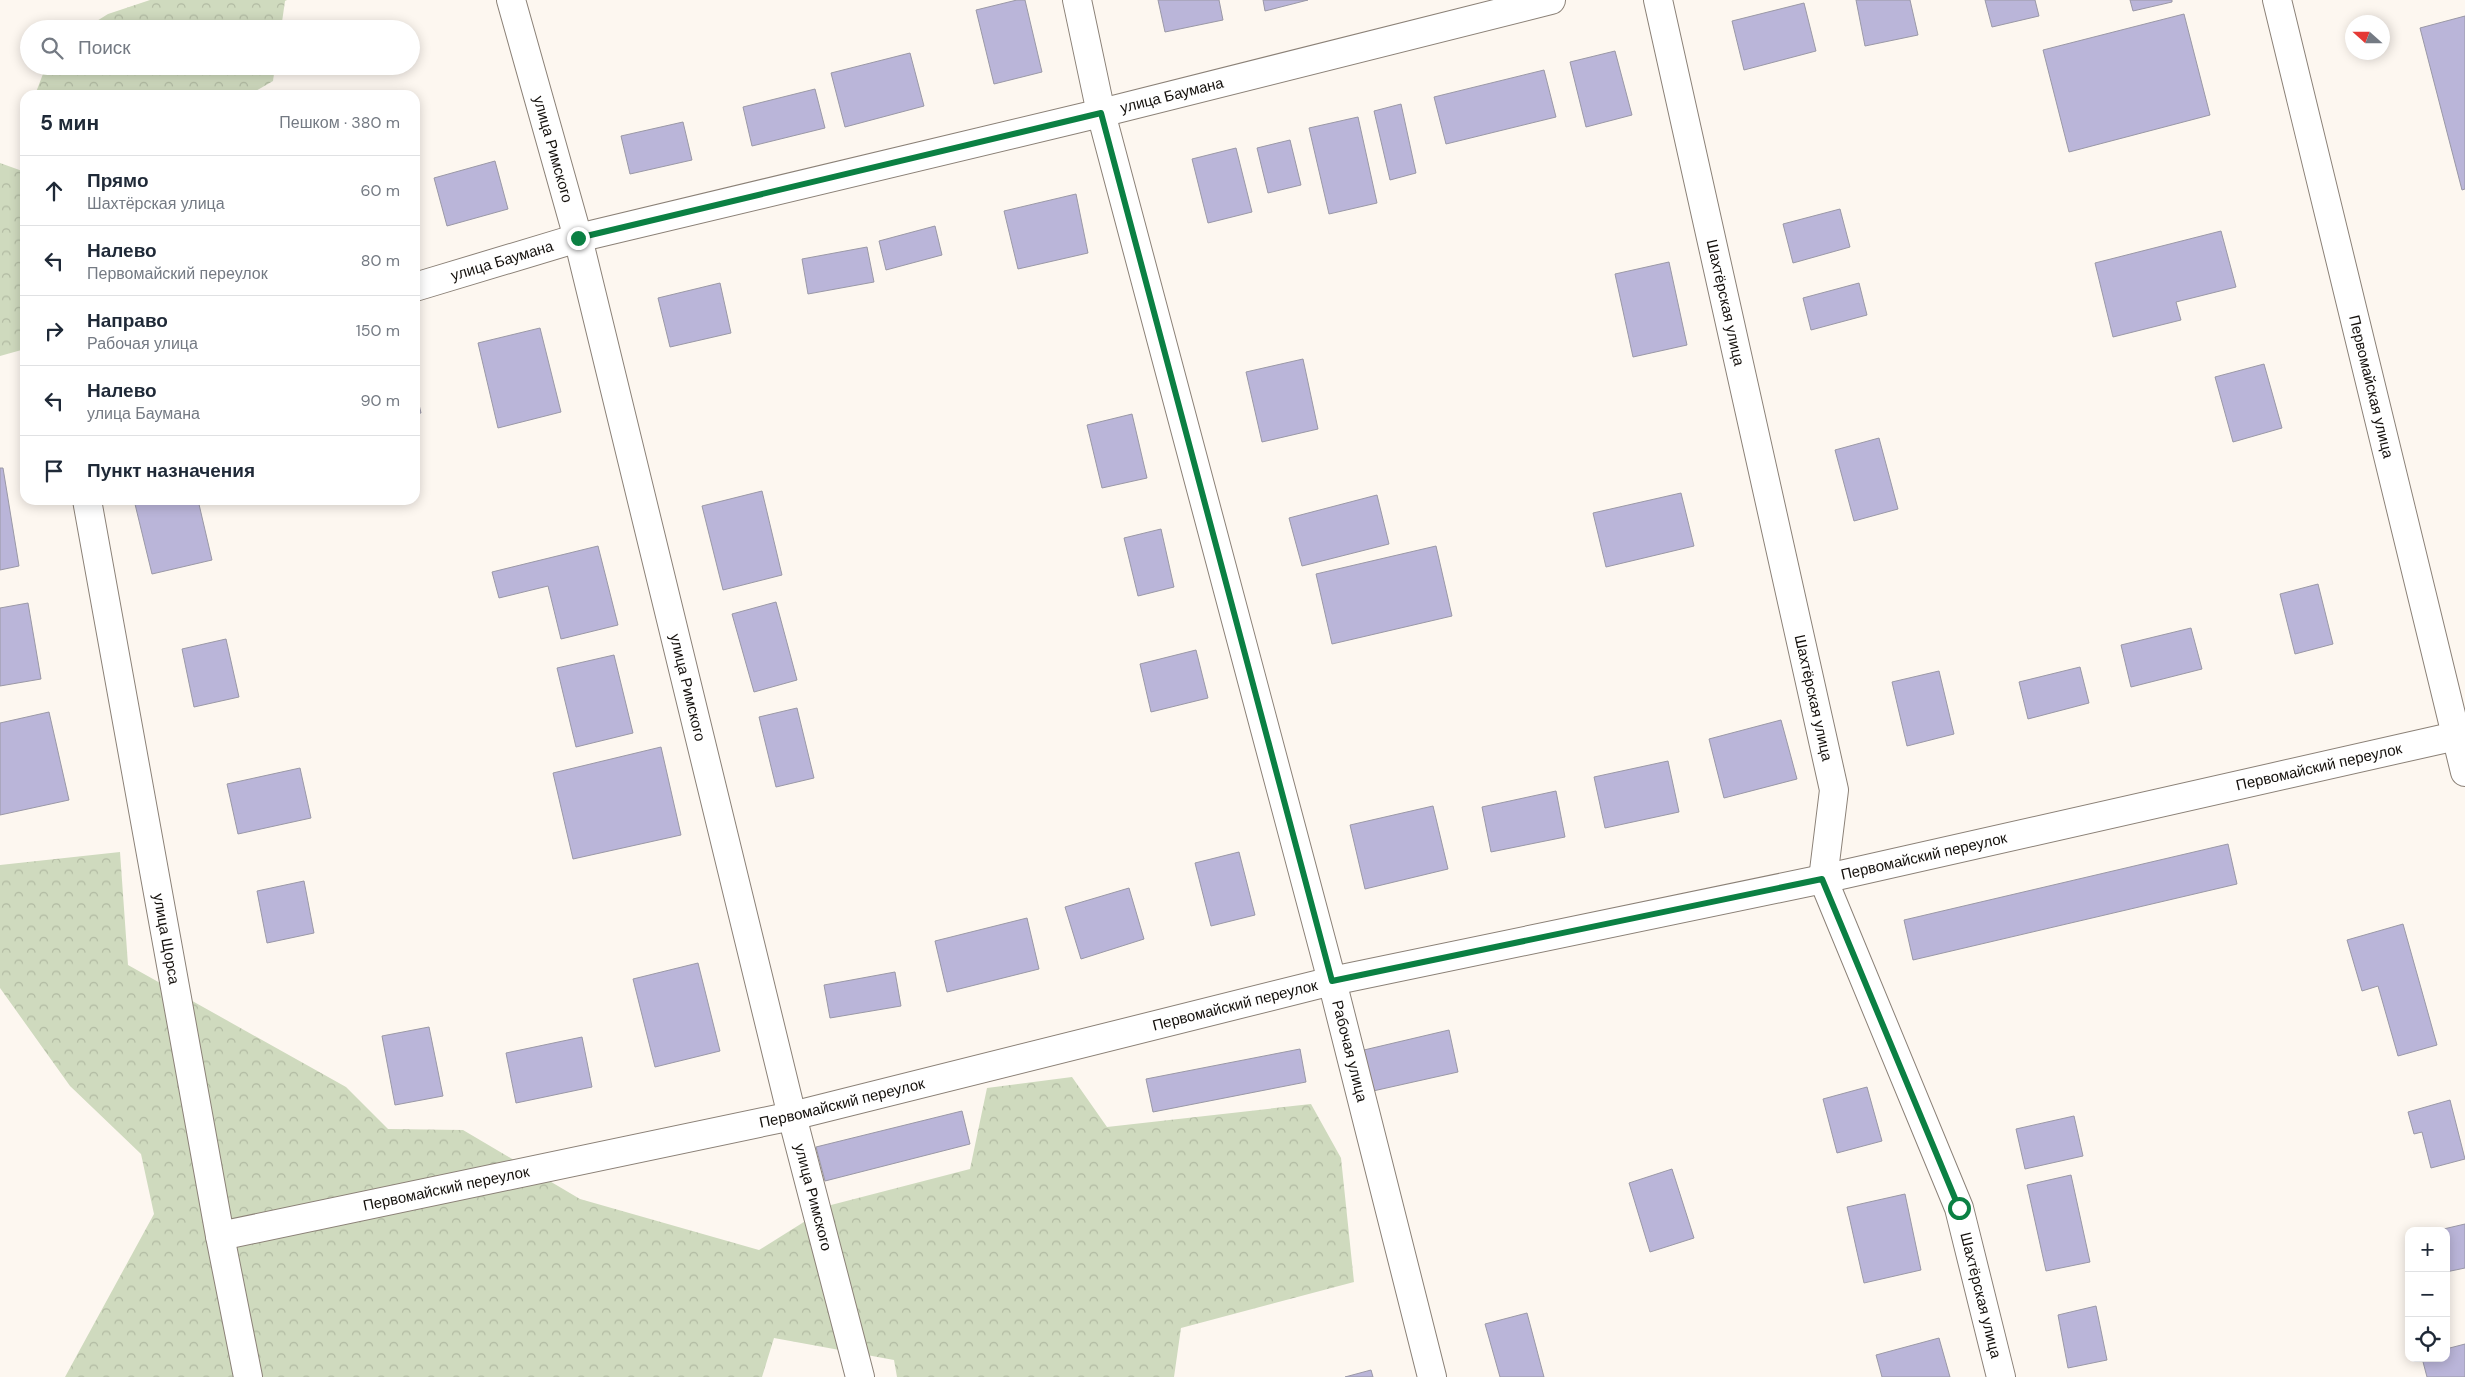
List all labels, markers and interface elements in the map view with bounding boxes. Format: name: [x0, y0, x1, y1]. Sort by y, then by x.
north arrow: [2345, 15, 2390, 60]
search box: [20, 20, 420, 75]
icon: search: [38, 34, 66, 62]
text: Поиск: [78, 35, 131, 60]
street label: улица Баумана: [1118, 72, 1226, 118]
street label: улица Римского: [528, 94, 578, 205]
text: 5 мин: [40, 109, 99, 137]
text: Пешком · 380 m: [279, 112, 400, 133]
text: Прямо: [87, 168, 149, 193]
icon: ahead: [40, 177, 68, 205]
text: 60 m: [360, 180, 400, 201]
text: Шахтёрская улица: [87, 193, 225, 214]
route end: [567, 227, 590, 250]
street label: улица Баумана: [449, 236, 556, 286]
street label: Шахтёрская улица: [1702, 237, 1749, 368]
text: Налево: [87, 238, 157, 263]
icon: left: [40, 247, 68, 275]
text: 80 m: [361, 250, 400, 271]
text: Первомайский переулок: [87, 263, 268, 284]
text: Направо: [87, 308, 168, 333]
street label: Первомайская улица: [2344, 313, 2398, 461]
icon: right: [40, 317, 68, 345]
text: 150 m: [356, 320, 400, 341]
text: Рабочая улица: [87, 333, 198, 354]
text: Налево: [87, 378, 157, 403]
icon: left: [40, 387, 68, 415]
text: 90 m: [360, 390, 400, 411]
text: улица Баумана: [87, 403, 200, 424]
icon: arrive: [40, 457, 68, 485]
text: Пункт назначения: [87, 458, 255, 483]
street label: улица Римского: [665, 632, 710, 743]
street label: Шахтёрская улица: [1790, 633, 1837, 764]
street label: Первомайский переулок: [2234, 738, 2404, 795]
street label: Первомайский переулок: [1839, 828, 2009, 885]
street label: улица Щорса: [148, 892, 184, 987]
street label: Первомайский переулок: [1150, 975, 1320, 1036]
street label: Рабочая улица: [1327, 998, 1372, 1105]
street label: Первомайский переулок: [757, 1073, 927, 1133]
street label: улица Римского: [790, 1142, 837, 1253]
street label: Первомайский переулок: [361, 1161, 532, 1216]
route start: [1948, 1197, 1971, 1220]
map controls: [2405, 1227, 2450, 1362]
button: +: [2405, 1227, 2450, 1272]
street label: Шахтёрская улица: [1955, 1230, 2006, 1361]
button: −: [2405, 1272, 2450, 1317]
button: locate: [2405, 1317, 2450, 1362]

